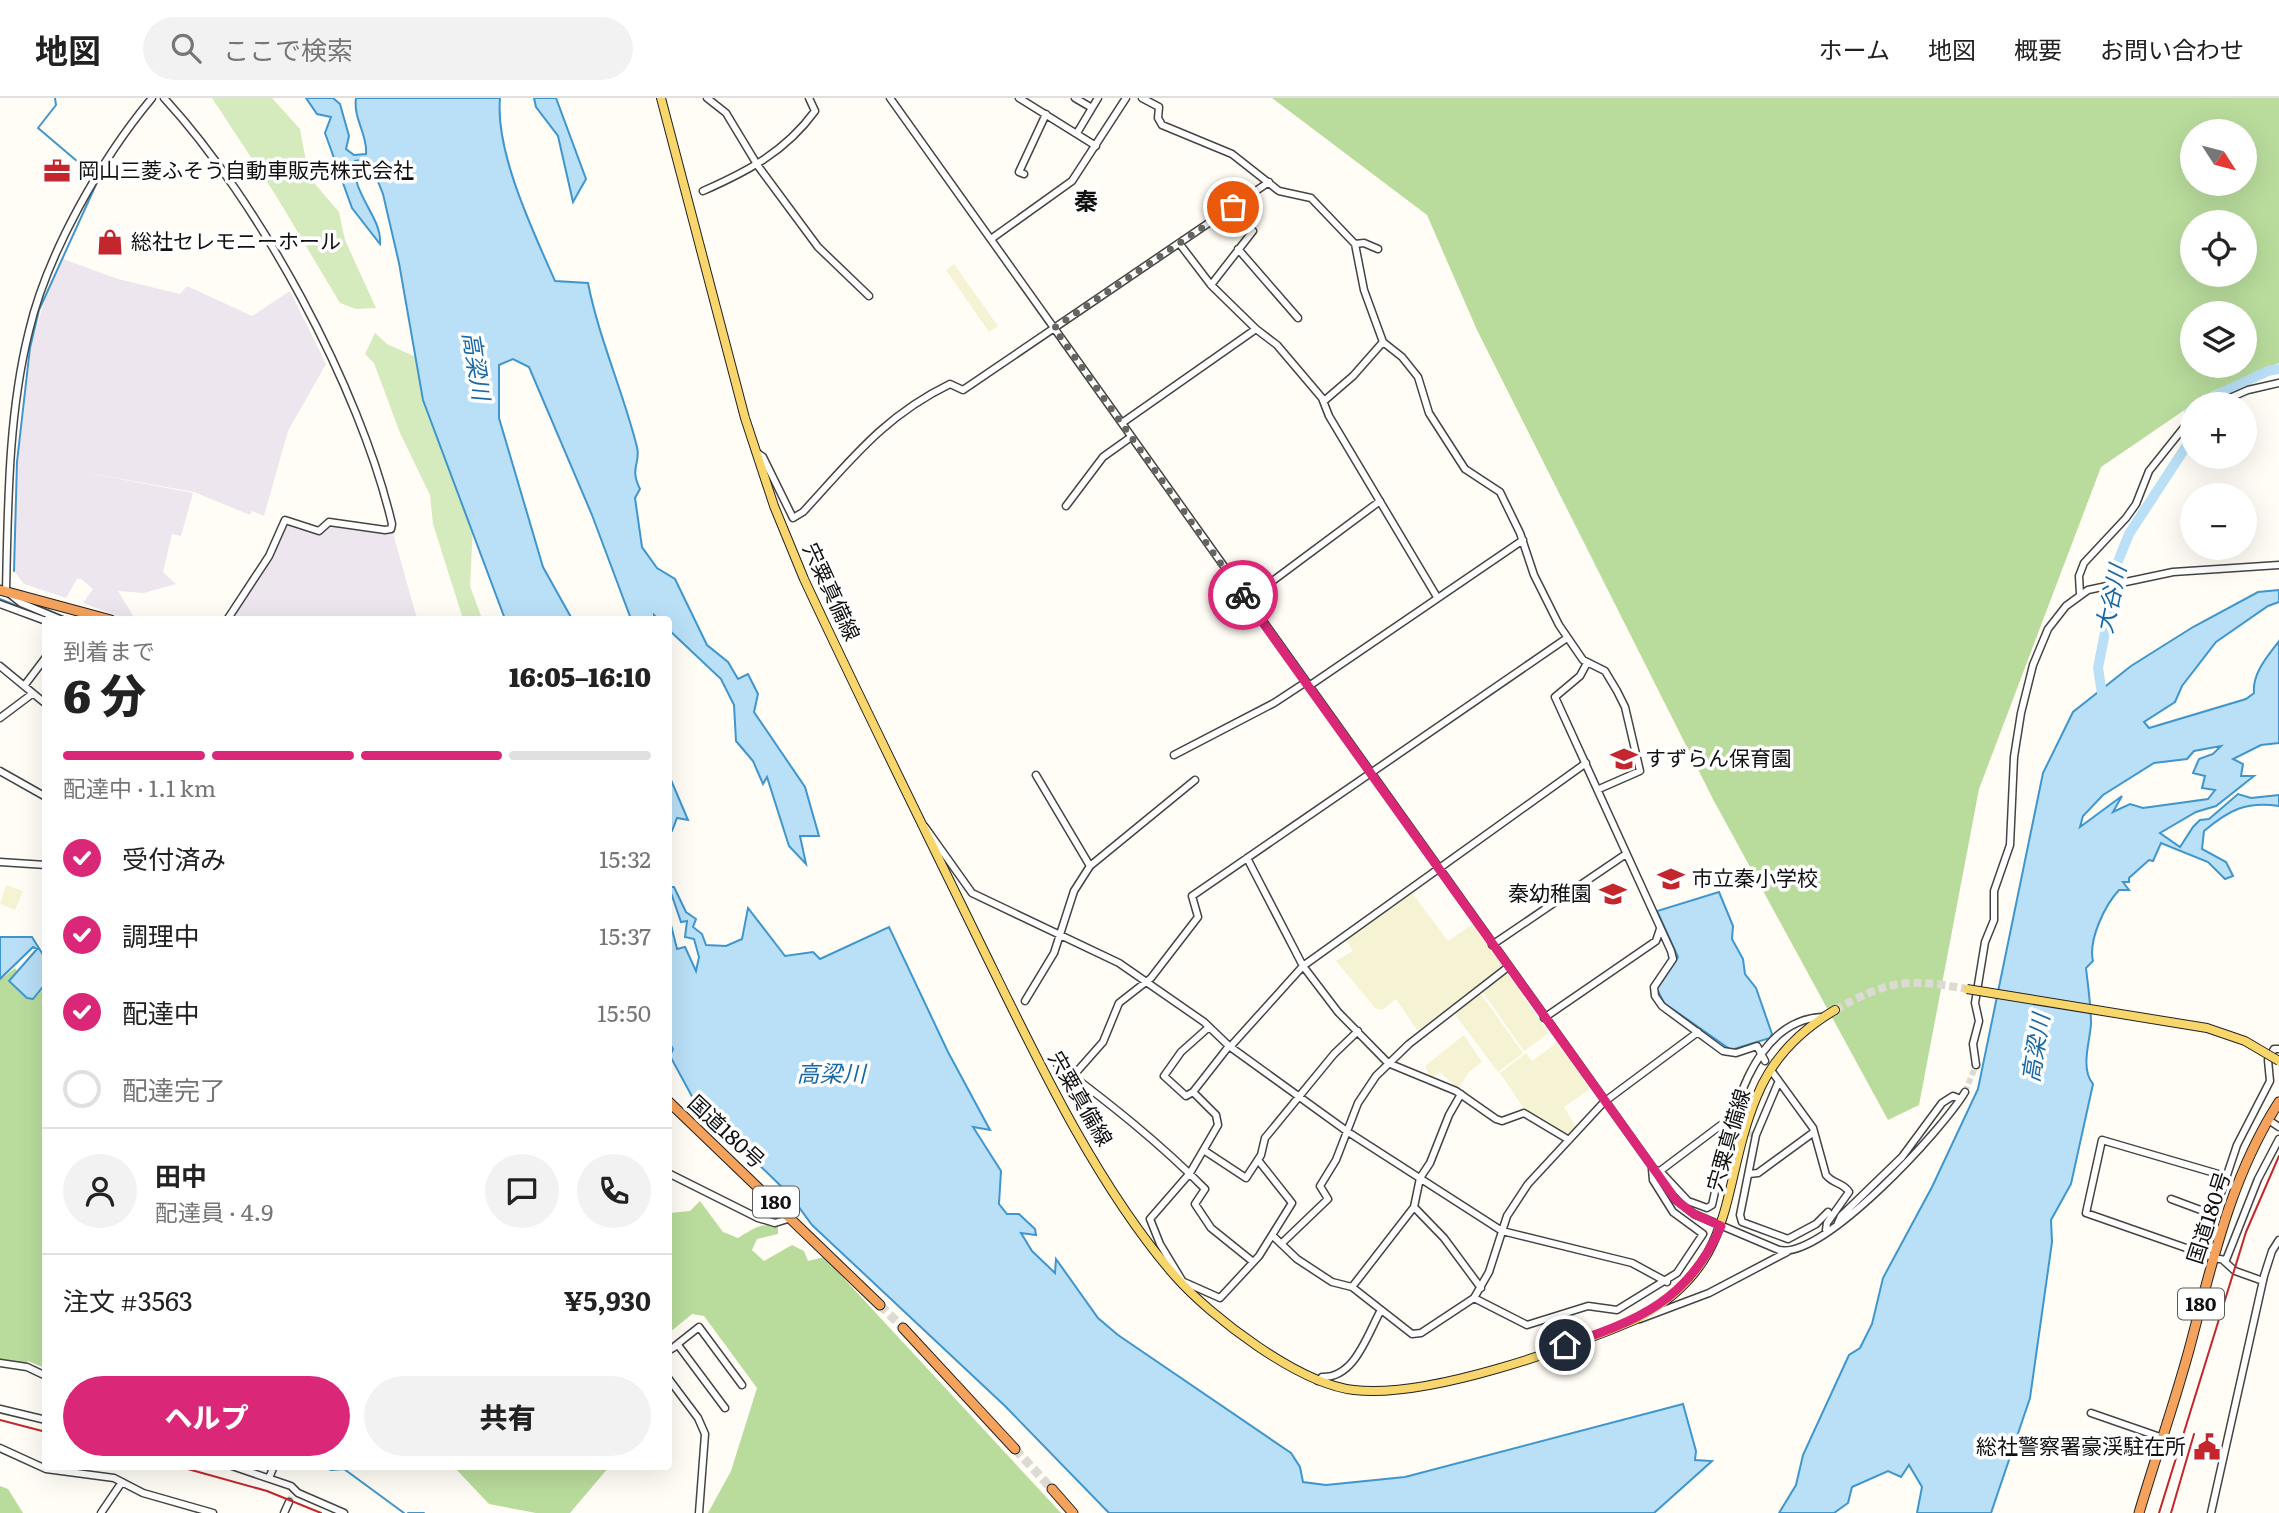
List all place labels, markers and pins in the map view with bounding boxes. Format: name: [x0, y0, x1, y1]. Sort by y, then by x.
place label: 岡山三菱ふそう自動車販売株式会社: [78, 153, 414, 184]
office icon: 岡山三菱ふそう自動車販売株式会社: [42, 156, 72, 186]
pin: [1203, 177, 1263, 237]
place label: 総社セレモニーホール: [131, 224, 341, 255]
shop icon: 総社セレモニーホール: [95, 227, 125, 257]
place label: すずらん保育園: [1645, 741, 1792, 772]
school or university icon: すずらん保育園: [1609, 744, 1639, 774]
place label: 市立秦小学校: [1692, 861, 1818, 892]
school or university icon: 市立秦小学校: [1656, 864, 1686, 894]
place label: 秦幼稚園: [1508, 876, 1592, 907]
school or university icon: 秦幼稚園: [1598, 879, 1628, 909]
pin: [1535, 1315, 1595, 1375]
place label: 総社警察署豪渓駐在所: [1976, 1429, 2186, 1460]
public building icon: 総社警察署豪渓駐在所: [2192, 1432, 2222, 1462]

